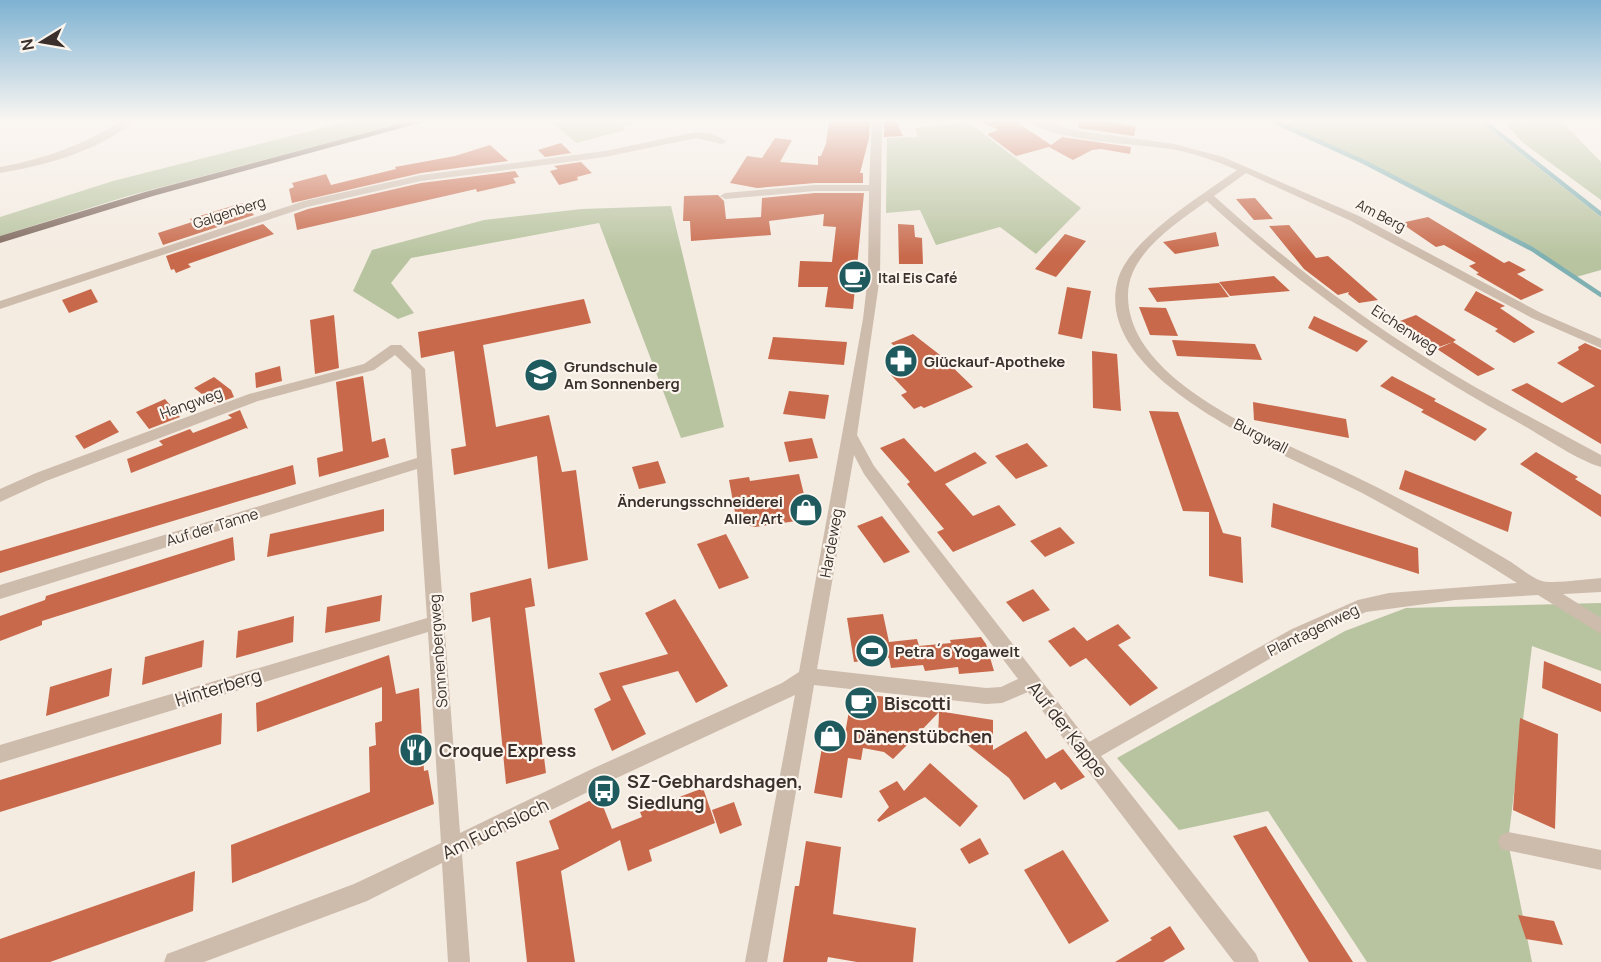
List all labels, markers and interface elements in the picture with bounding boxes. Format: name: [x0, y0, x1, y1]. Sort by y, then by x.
north arrow: [12, 12, 72, 72]
text: N: [15, 37, 39, 53]
street label: Galgenberg: [190, 191, 268, 233]
street label: Am Berg: [1353, 194, 1409, 236]
cafe icon: Ital Eis Café: [837, 259, 873, 295]
place label: Ital Eis Café: [878, 268, 957, 287]
street label: Eichenweg: [1368, 300, 1442, 358]
pharmacy icon: Glückauf-Apotheke: [883, 343, 919, 379]
place label: Glückauf-Apotheke: [924, 351, 1065, 372]
place label: Grundschule Am Sonnenberg: [564, 356, 680, 394]
school or university icon: Grundschule Am Sonnenberg: [523, 357, 559, 393]
street label: Hangweg: [157, 382, 225, 424]
street label: Burgwall: [1230, 413, 1292, 459]
place label: Änderungsschneiderei Aller Art: [617, 491, 783, 529]
shop icon: Änderungsschneiderei Aller Art: [788, 492, 824, 528]
street label: Auf der Tanne: [163, 503, 261, 551]
street label: Hardeweg: [815, 507, 847, 579]
street label: Sonnenbergweg: [424, 593, 452, 709]
street label: Plantagenweg: [1264, 599, 1362, 661]
sports icon: Petra´s Yogawelt: [854, 633, 890, 669]
place label: Petra´s Yogawelt: [895, 641, 1020, 662]
street label: Hinterberg: [172, 663, 264, 711]
street label: Auf der Kappe: [1023, 676, 1113, 782]
cafe icon: Biscotti: [843, 685, 879, 721]
place label: Biscotti: [884, 691, 951, 715]
shop icon: Dänenstübchen: [812, 718, 848, 754]
place label: Dänenstübchen: [853, 724, 992, 748]
restaurant icon: Croque Express: [398, 732, 434, 768]
place label: Croque Express: [439, 738, 576, 762]
place label: SZ-Gebhardshagen, Siedlung: [627, 769, 803, 814]
bus stop icon: SZ-Gebhardshagen, Siedlung: [586, 773, 622, 809]
street label: Am Fuchsloch: [438, 792, 552, 864]

